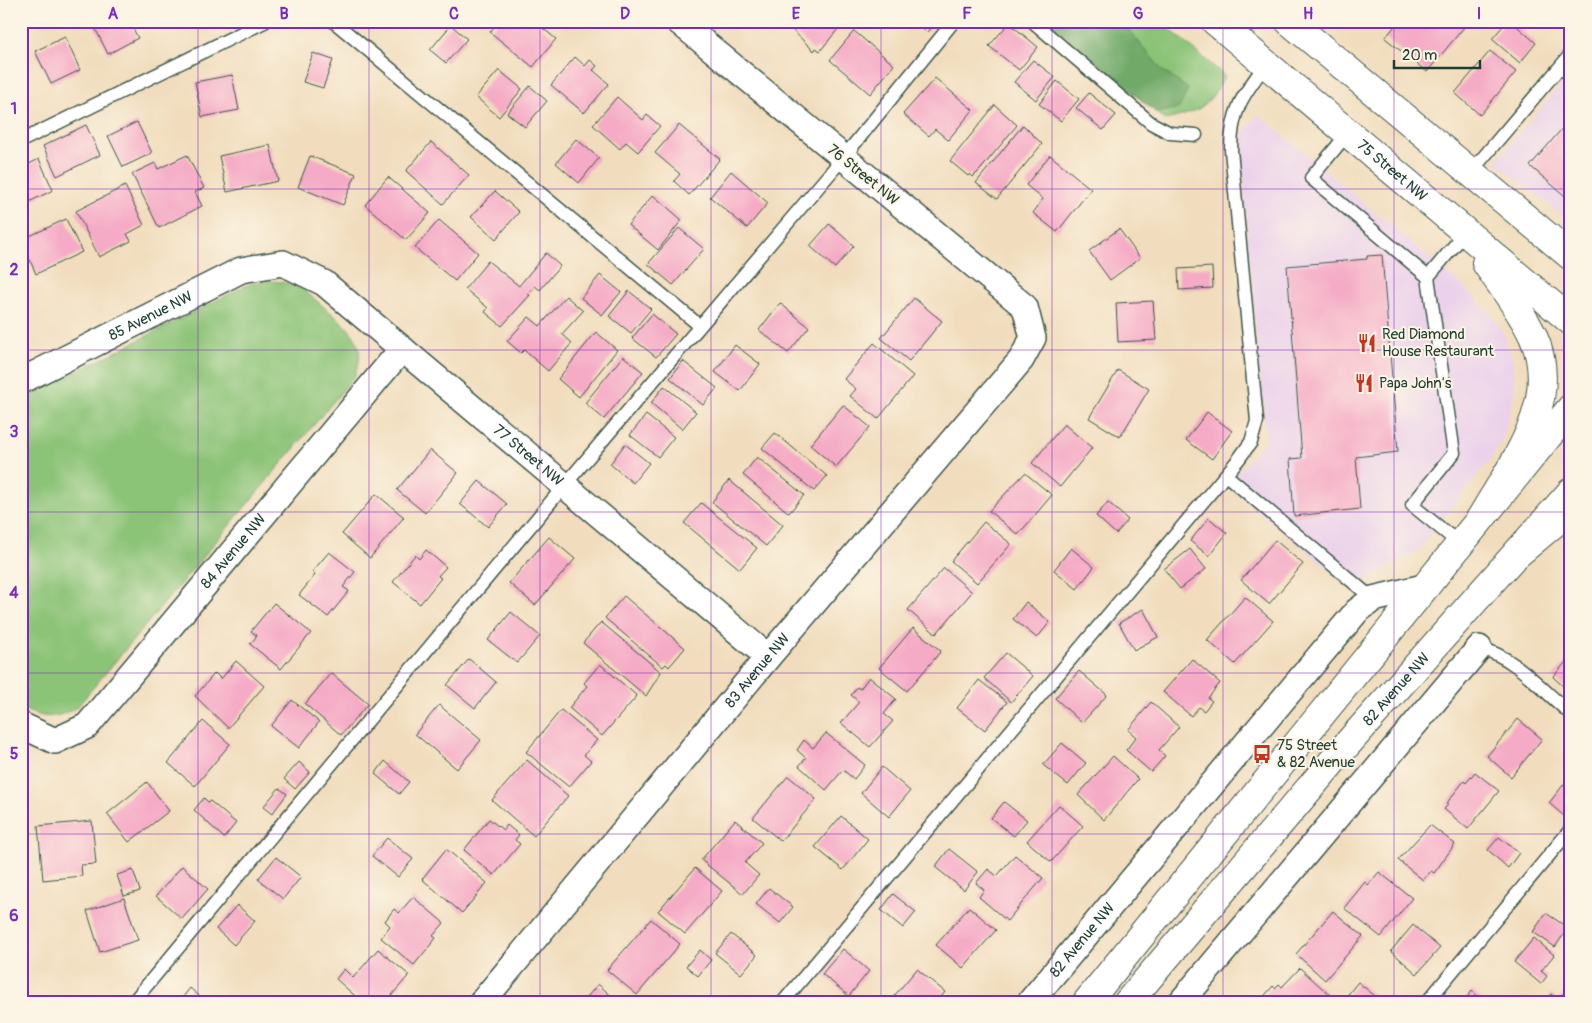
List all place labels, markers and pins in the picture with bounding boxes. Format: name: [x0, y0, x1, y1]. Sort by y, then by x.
place label: Red Diamond House Restaurant: [1382, 325, 1495, 361]
restaurant icon: Red Diamond House Restaurant: [1356, 332, 1378, 354]
restaurant icon: Papa John's: [1353, 372, 1375, 394]
place label: Papa John's: [1379, 374, 1452, 393]
place label: 75 Street & 82 Avenue: [1277, 736, 1356, 772]
bus stop icon: 75 Street & 82 Avenue: [1251, 743, 1273, 765]

